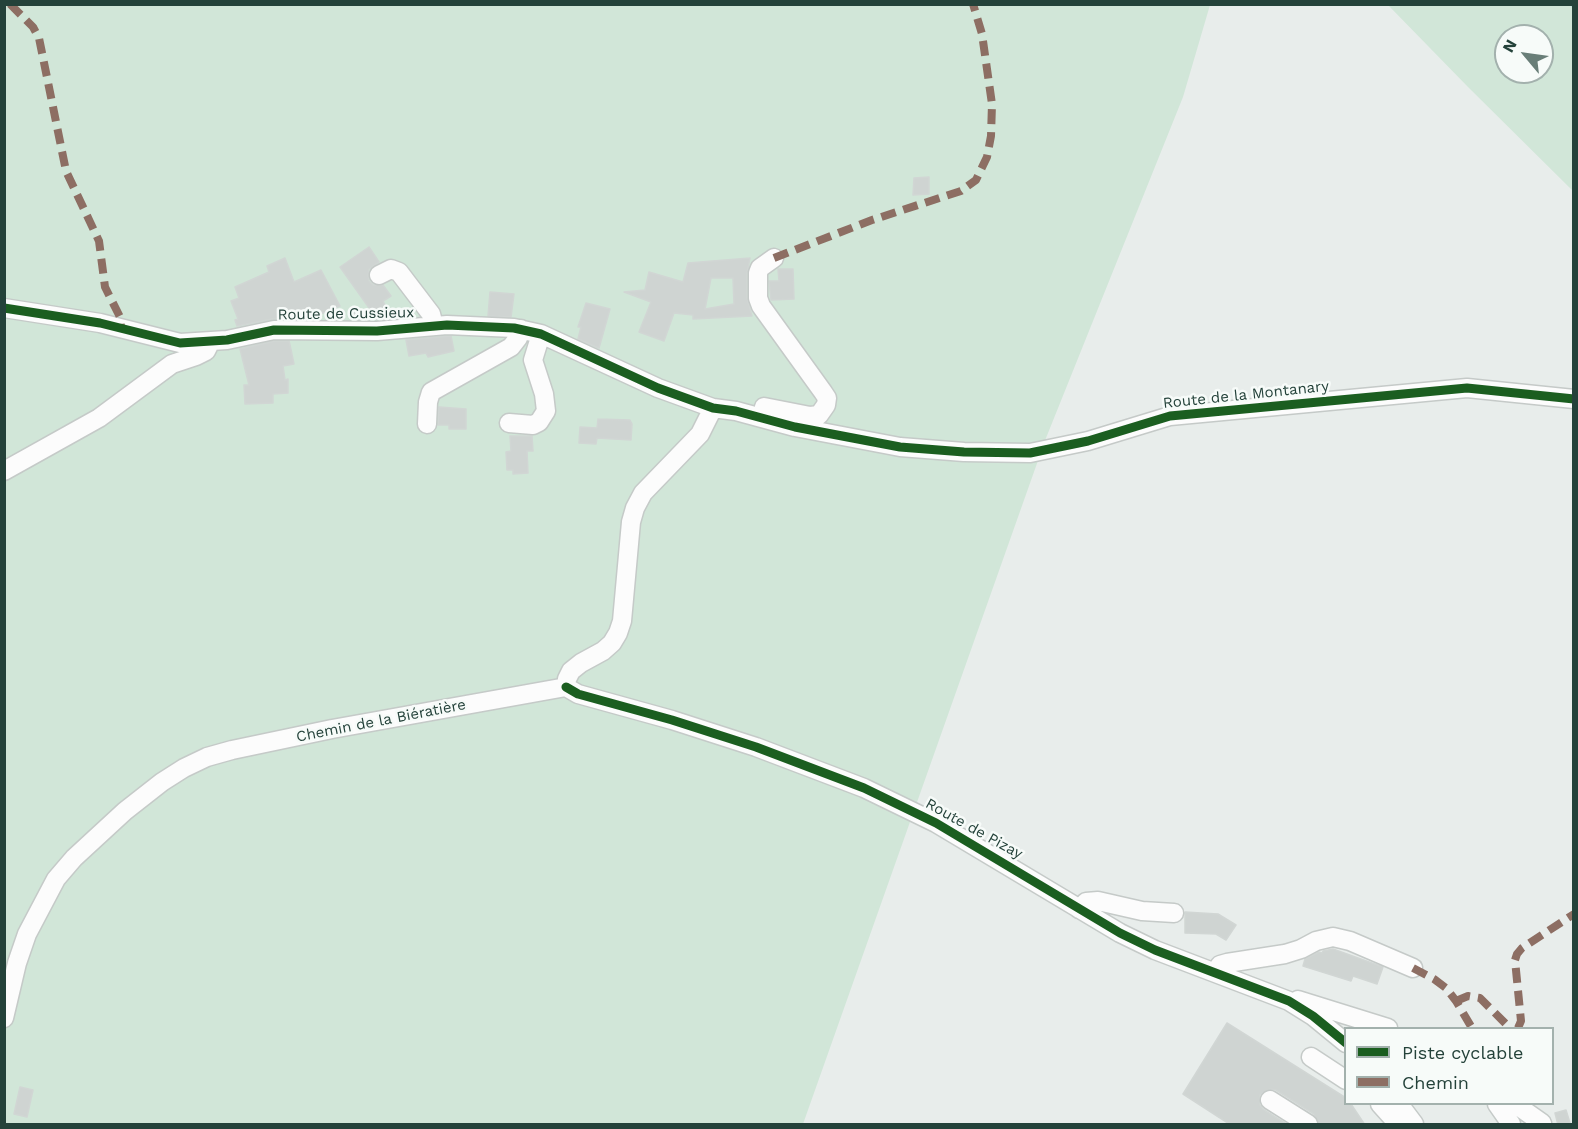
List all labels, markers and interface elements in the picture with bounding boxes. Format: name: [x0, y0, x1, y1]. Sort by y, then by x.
north arrow: [1494, 24, 1554, 84]
text: N: [1498, 36, 1521, 56]
street label: Route de Cussieux: [278, 304, 414, 324]
street label: Route de la Montanary: [1162, 377, 1330, 413]
street label: Chemin de la Biératière: [295, 696, 467, 746]
street label: Route de Pizay: [922, 795, 1026, 863]
legend: [1344, 1027, 1554, 1105]
text: Piste cyclable: [1402, 1042, 1523, 1063]
text: Chemin: [1402, 1072, 1469, 1093]

